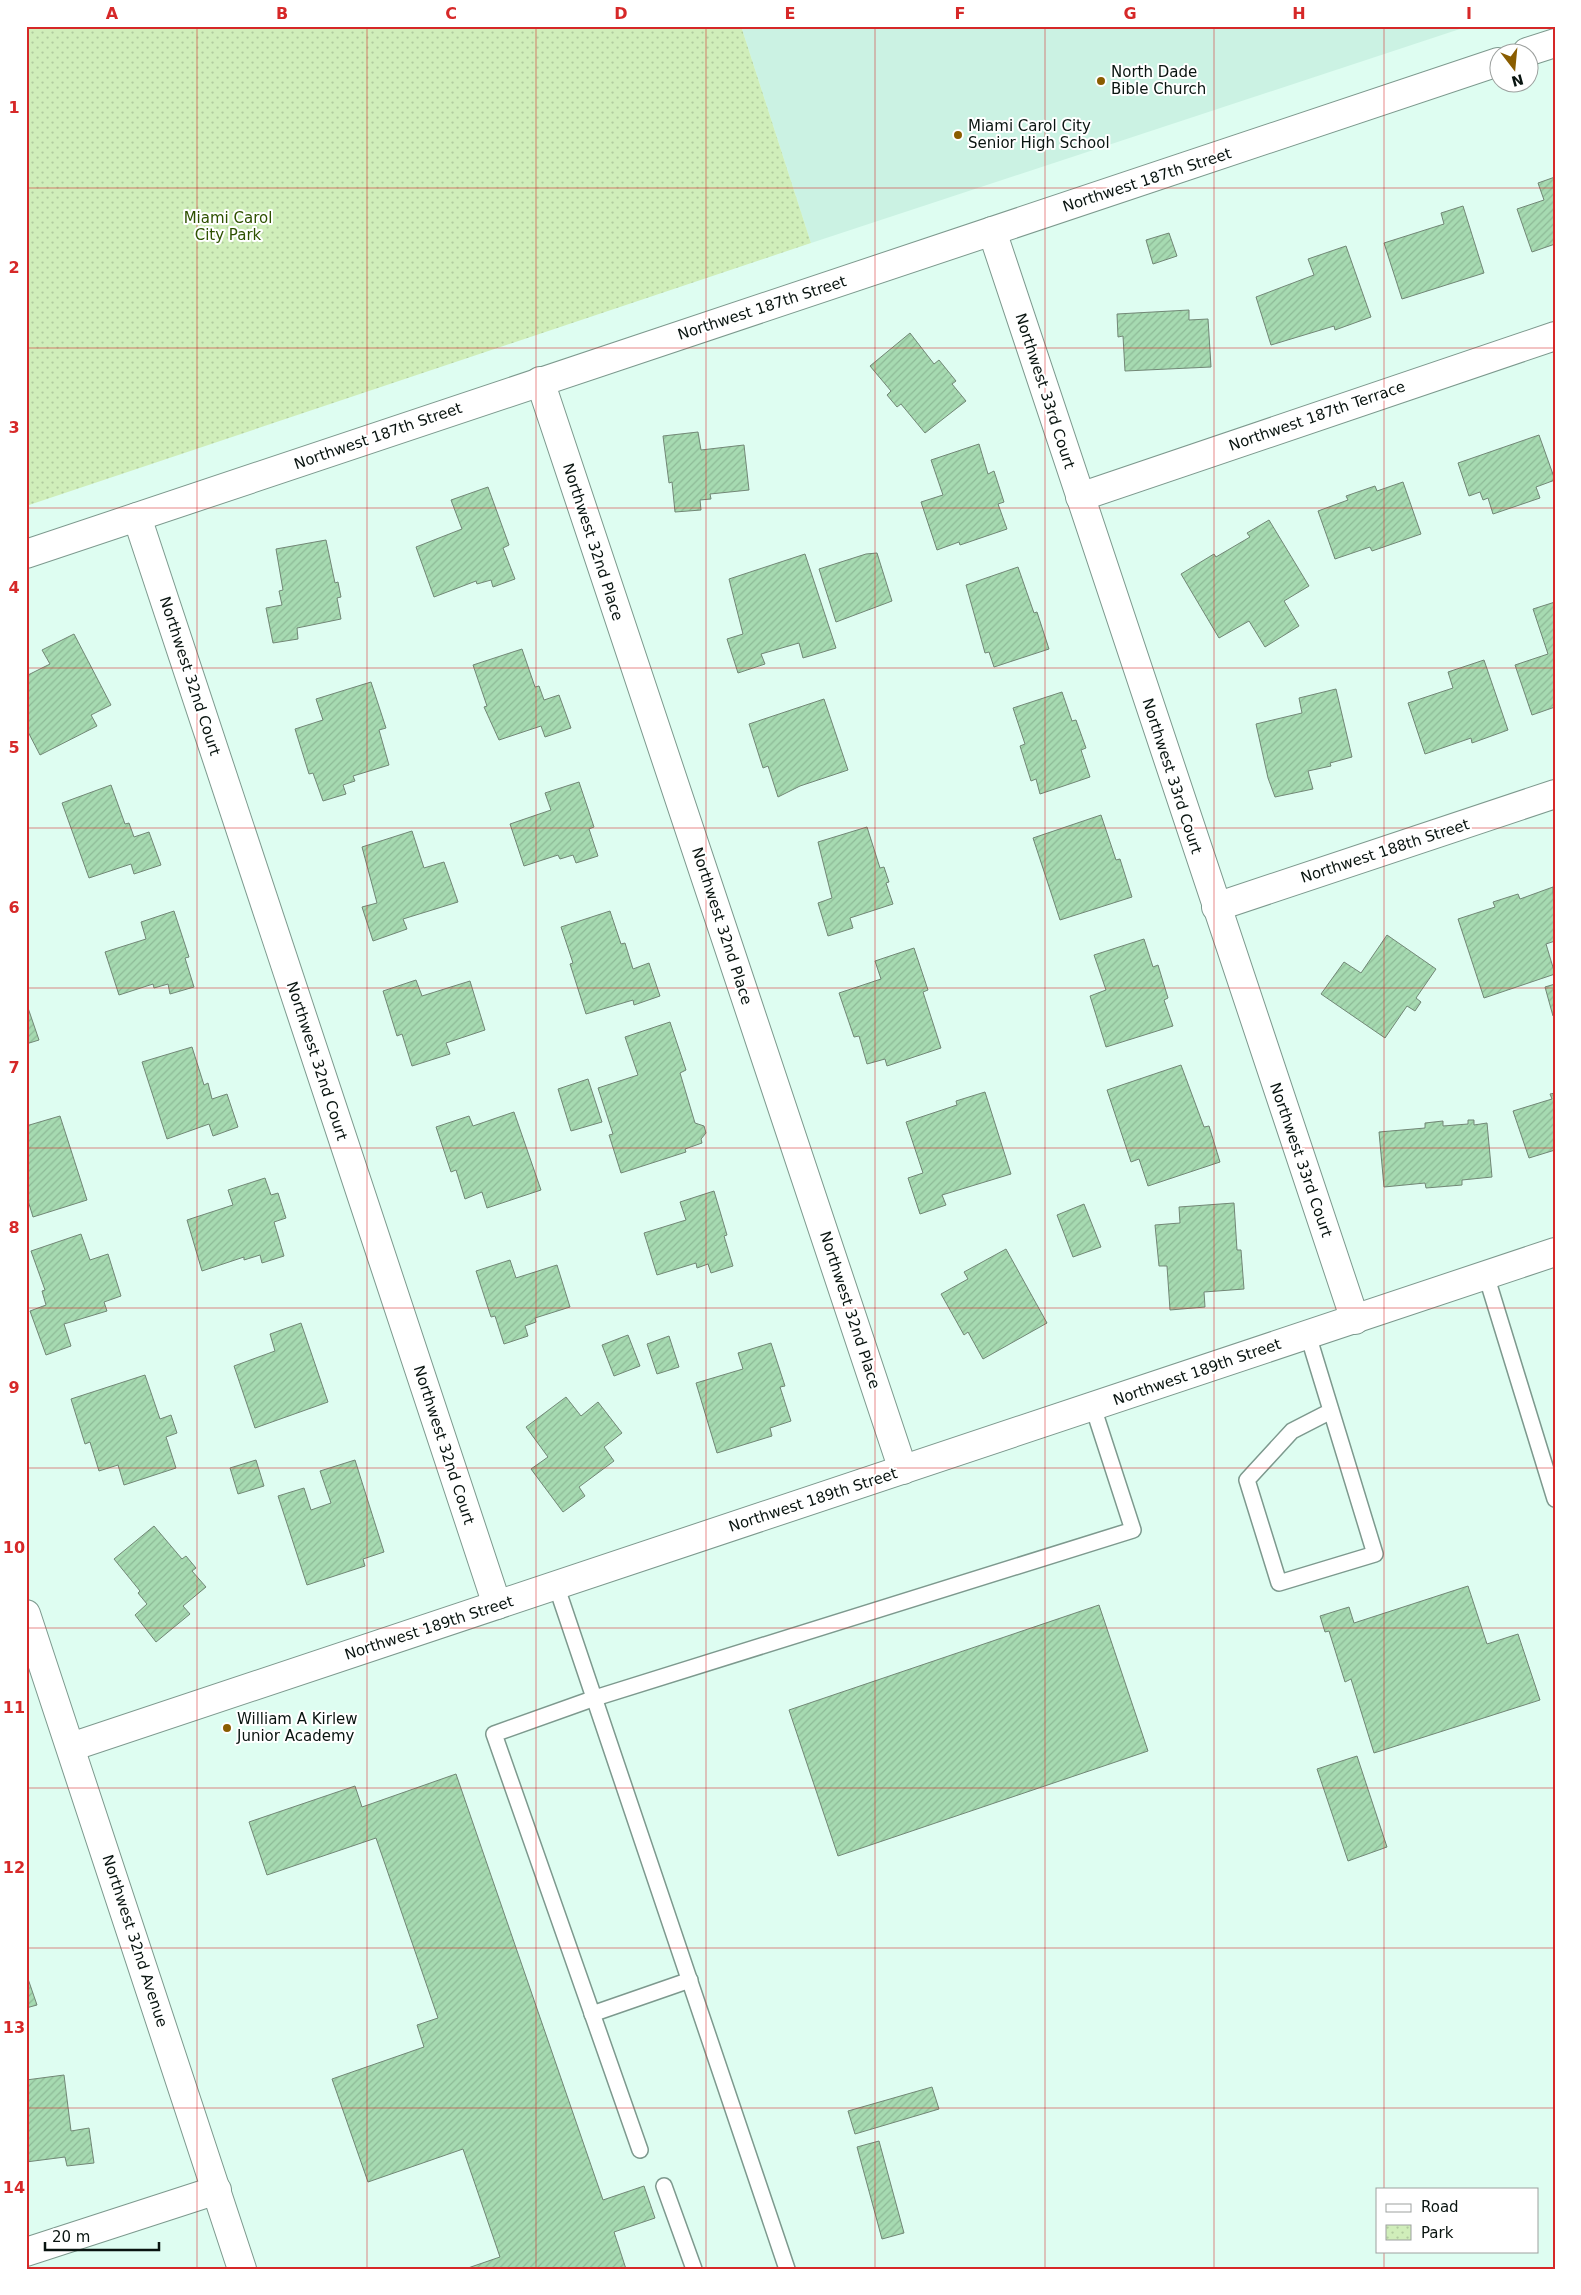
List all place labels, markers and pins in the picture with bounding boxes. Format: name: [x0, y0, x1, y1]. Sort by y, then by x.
place label: North Dade Bible Church: [1111, 63, 1206, 98]
marker: North Dade Bible Church: [1095, 75, 1107, 87]
place label: Miami Carol City Senior High School: [968, 117, 1110, 152]
marker: Miami Carol City Senior High School: [952, 129, 964, 141]
place label: William A Kirlew Junior Academy: [236, 1710, 358, 1745]
marker: William A Kirlew Junior Academy: [221, 1722, 233, 1734]

